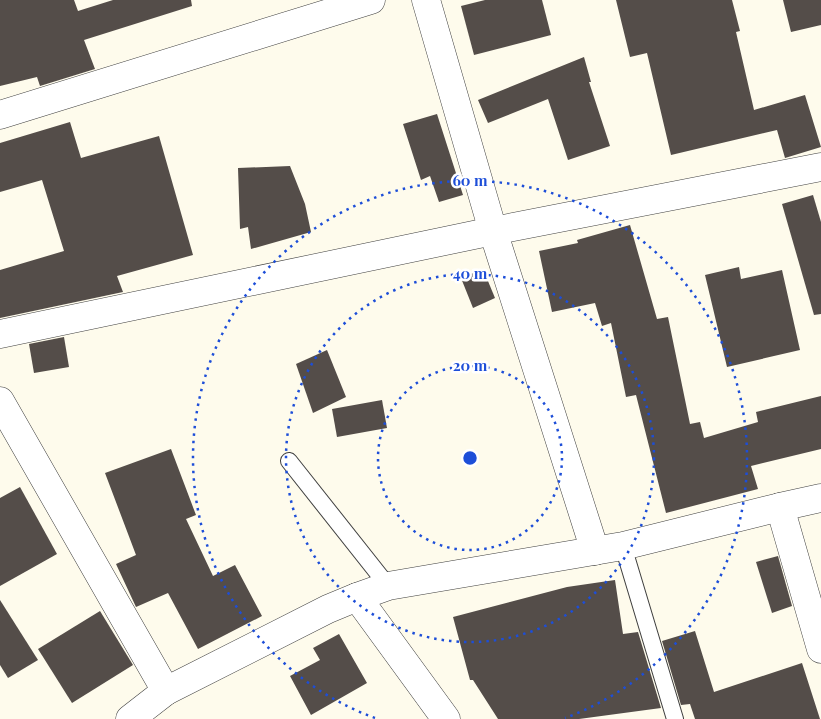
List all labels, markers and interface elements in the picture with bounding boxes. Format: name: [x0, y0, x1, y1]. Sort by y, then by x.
text: 60 m: [452, 170, 488, 190]
text: 40 m: [453, 263, 488, 283]
text: 20 m: [453, 355, 488, 375]
centre of rings: [461, 449, 479, 467]

